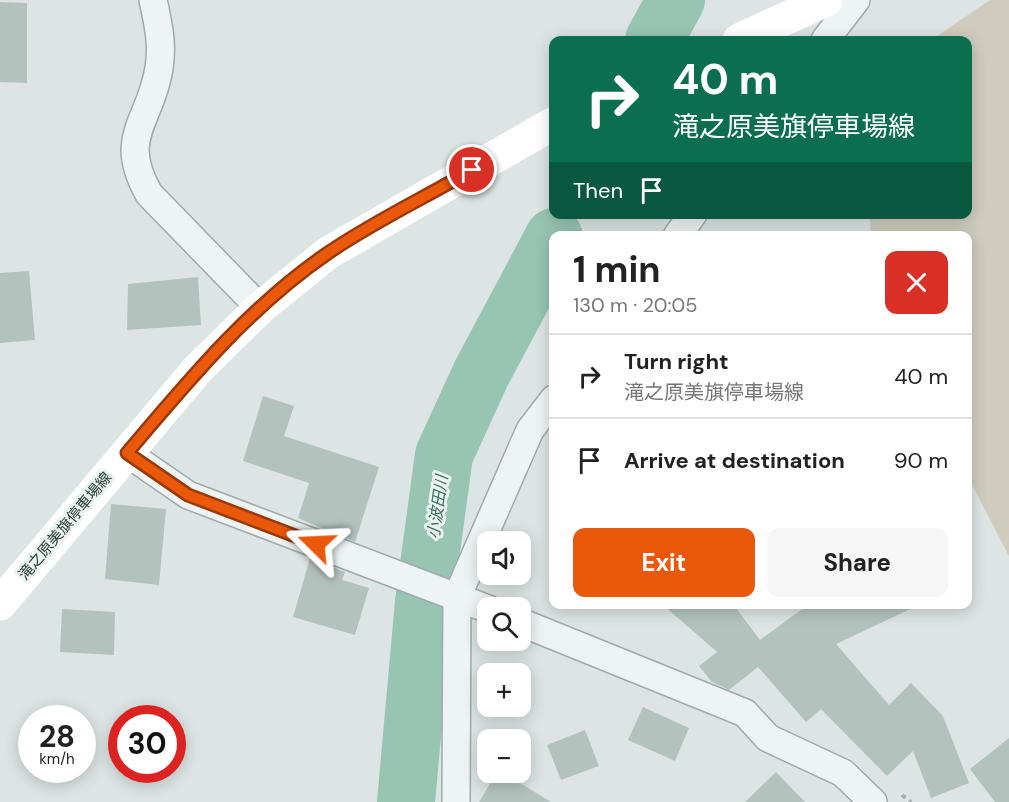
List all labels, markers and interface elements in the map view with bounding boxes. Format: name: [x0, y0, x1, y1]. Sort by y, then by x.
text: 40 m: [672, 52, 778, 107]
icon: right: [573, 60, 651, 138]
text: 滝之原美旗停車場線: [672, 109, 915, 144]
pin: [446, 144, 497, 195]
icon: arrive: [455, 153, 488, 186]
icon: arrive: [635, 174, 668, 207]
text: Then: [573, 176, 623, 205]
text: 1 min: [573, 246, 661, 293]
button: close: [885, 251, 948, 314]
text: 130 m · 20:05: [573, 292, 697, 318]
text: Turn right: [624, 347, 729, 376]
icon: right: [573, 360, 606, 393]
text: 40 m: [894, 362, 948, 391]
text: 滝之原美旗停車場線: [624, 379, 804, 405]
icon: arrive: [573, 444, 606, 477]
text: Arrive at destination: [624, 446, 845, 475]
text: 90 m: [894, 446, 948, 475]
street label: 滝之原美旗停車場線: [14, 468, 116, 584]
water label: 小波田川: [423, 472, 453, 540]
position arrow: [284, 512, 348, 576]
button: Exit: [573, 528, 755, 597]
button: Share: [767, 528, 948, 597]
map controls: [477, 531, 531, 783]
button: sound: [477, 531, 531, 585]
button: search: [477, 597, 531, 651]
button: +: [477, 663, 531, 717]
speed limit sign: 30: [108, 705, 186, 783]
text: 28: [39, 717, 75, 756]
button: −: [477, 729, 531, 783]
text: km/h: [39, 749, 75, 769]

